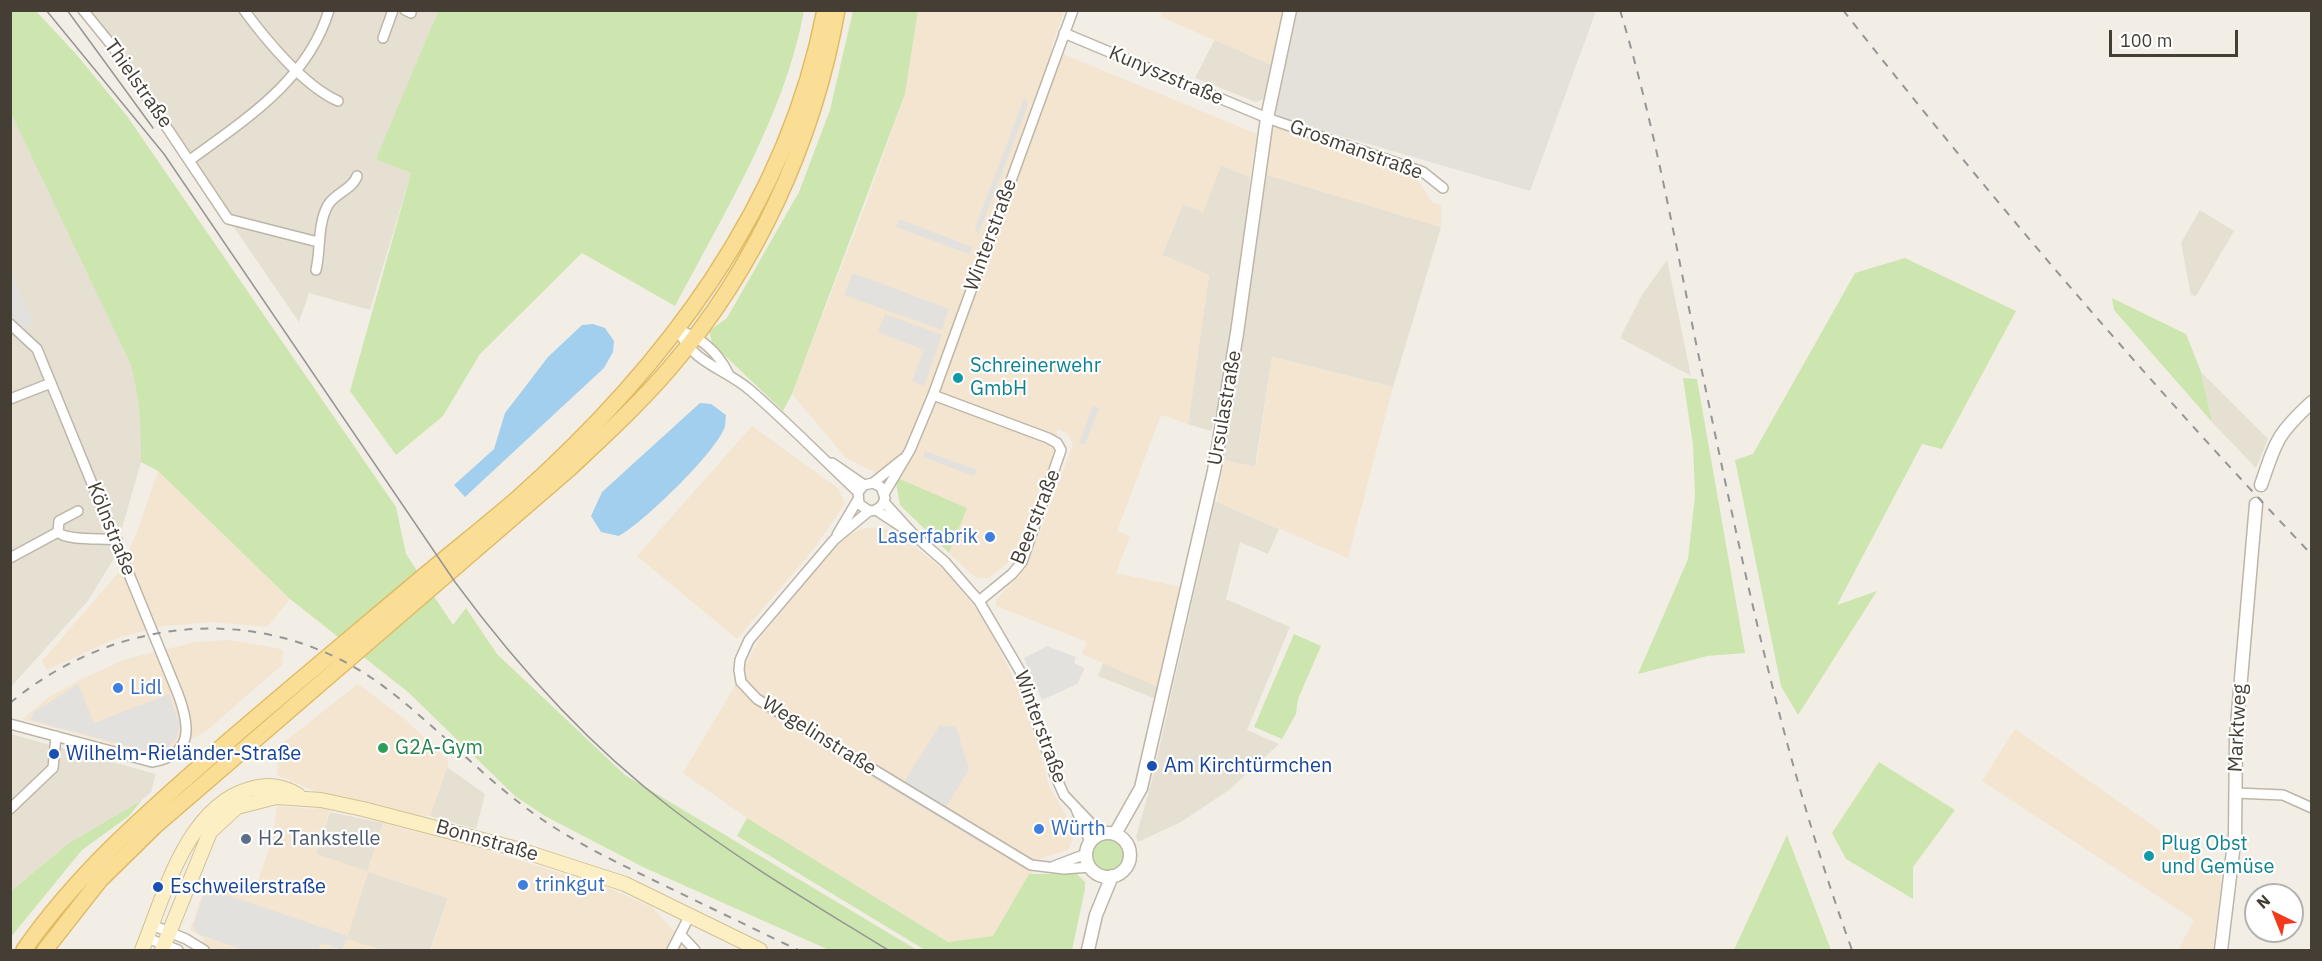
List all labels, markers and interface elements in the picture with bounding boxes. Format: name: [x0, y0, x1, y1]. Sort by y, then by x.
scale bar: [2112, 18, 2241, 56]
text: 100 m: [2120, 29, 2172, 52]
street label: Thielstraße: [99, 35, 177, 133]
street label: Kunyszstraße: [1105, 41, 1227, 111]
street label: Grosmanstraße: [1286, 115, 1426, 185]
street label: Winterstraße: [960, 176, 1022, 294]
street label: Ursulastraße: [1203, 349, 1247, 467]
place label: Schreinerwehr GmbH: [970, 354, 1101, 401]
marker: Schreinerwehr GmbH: [951, 371, 965, 385]
street label: Beerstraße: [1006, 466, 1066, 568]
street label: Kölnstraße: [81, 479, 141, 579]
place label: Laserfabrik: [878, 525, 978, 549]
marker: Laserfabrik: [983, 530, 997, 544]
street label: Winterstraße: [1009, 668, 1071, 786]
place label: Lidl: [130, 676, 162, 700]
marker: Lidl: [111, 681, 125, 695]
street label: Marktweg: [2224, 683, 2252, 773]
street label: Wegelinstraße: [757, 691, 881, 781]
place label: G2A-Gym: [395, 736, 483, 760]
marker: G2A-Gym: [376, 741, 390, 755]
place label: Wilhelm-Rieländer-Straße: [66, 742, 301, 766]
marker: Wilhelm-Rieländer-Straße: [47, 747, 61, 761]
place label: Am Kirchtürmchen: [1164, 754, 1332, 778]
marker: Am Kirchtürmchen: [1145, 759, 1159, 773]
street label: Bonnstraße: [433, 815, 541, 867]
place label: Würth: [1051, 817, 1106, 841]
marker: Würth: [1032, 822, 1046, 836]
place label: H2 Tankstelle: [258, 827, 381, 851]
marker: H2 Tankstelle: [239, 832, 253, 846]
place label: Plug Obst und Gemüse: [2161, 832, 2274, 879]
marker: Plug Obst und Gemüse: [2142, 849, 2156, 863]
place label: trinkgut: [535, 873, 605, 897]
place label: Eschweilerstraße: [170, 875, 326, 899]
marker: trinkgut: [516, 878, 530, 892]
marker: Eschweilerstraße: [151, 880, 165, 894]
north arrow: [2244, 883, 2304, 943]
text: N: [2252, 890, 2274, 913]

